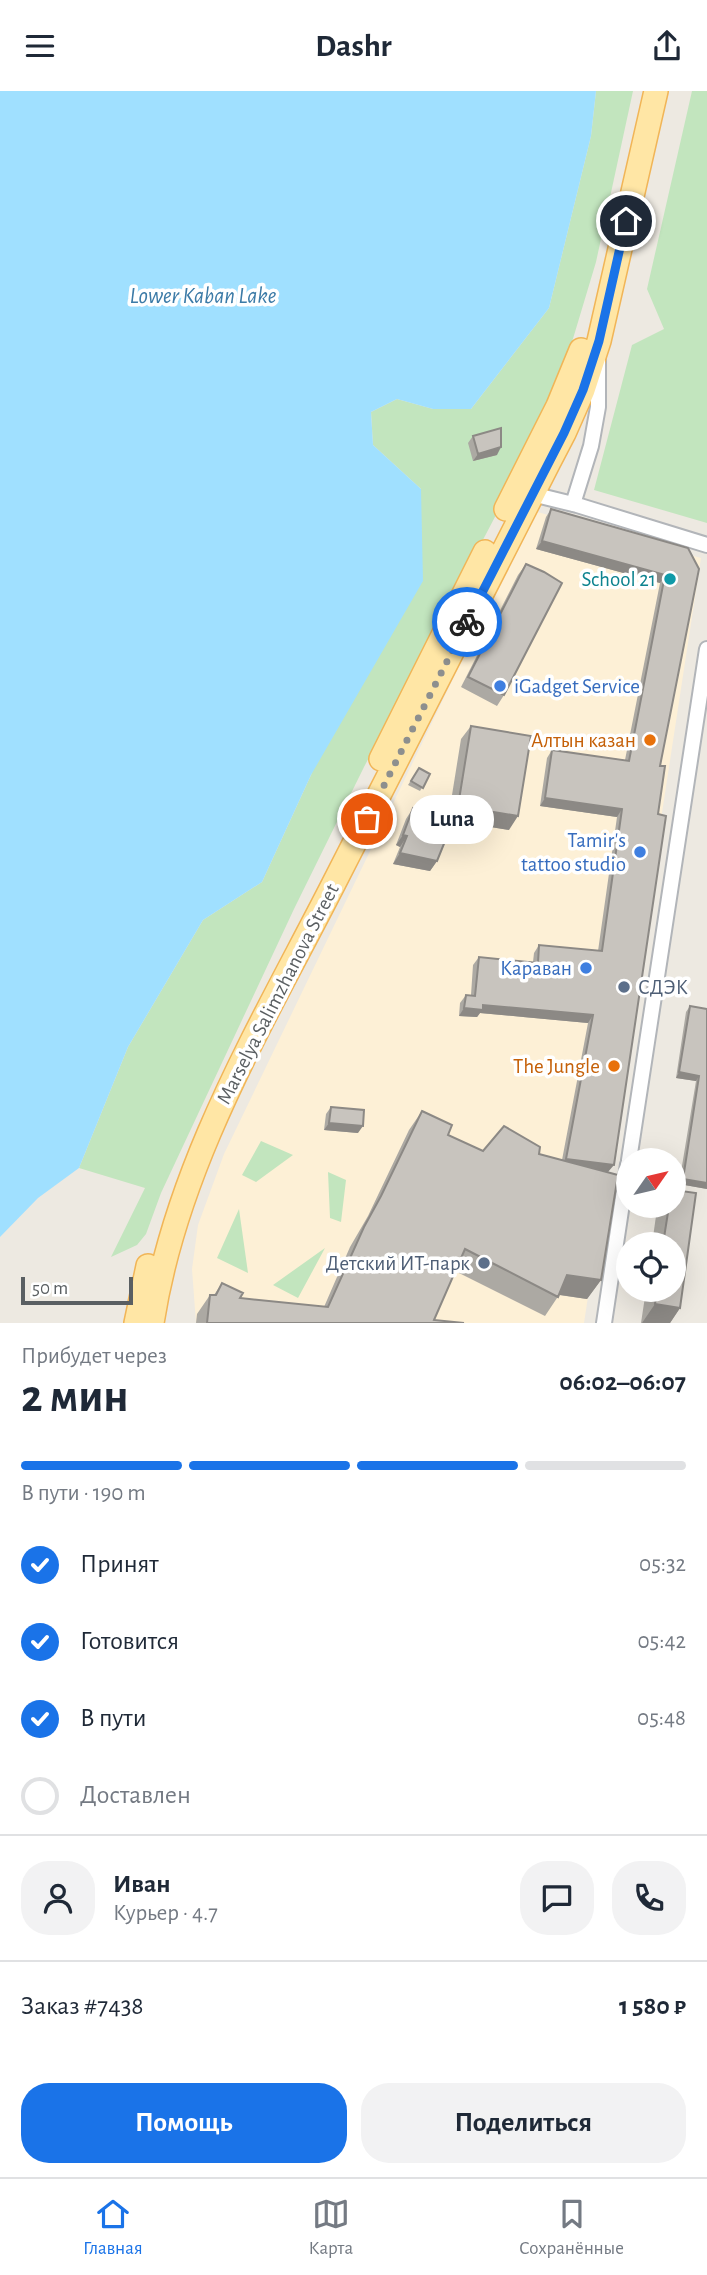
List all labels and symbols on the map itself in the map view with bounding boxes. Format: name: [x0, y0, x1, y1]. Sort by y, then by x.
pin: [596, 191, 656, 251]
water label: Lower Kaban Lake: [129, 285, 277, 308]
place label: School 21: [581, 569, 656, 590]
marker: School 21: [662, 571, 678, 587]
courier: [432, 587, 502, 657]
place label: iGadget Service: [514, 676, 640, 697]
marker: iGadget Service: [492, 678, 508, 694]
place label: Алтын казан: [531, 730, 636, 751]
marker: Алтын казан: [642, 732, 658, 748]
pin: [337, 789, 397, 849]
callout: Luna: [409, 795, 493, 843]
place label: Tamir's tattoo studio: [521, 830, 626, 875]
marker: Tamir's tattoo studio: [632, 844, 648, 860]
street label: Marselya Salimzhanova Street: [213, 880, 343, 1108]
place label: Караван: [500, 958, 572, 979]
marker: Караван: [578, 960, 594, 976]
place label: СДЭК: [638, 977, 688, 998]
marker: СДЭК: [616, 979, 632, 995]
place label: The Jungle: [513, 1056, 600, 1077]
marker: The Jungle: [606, 1058, 622, 1074]
north arrow: [616, 1148, 686, 1218]
place label: Детский ИТ-парк: [326, 1253, 470, 1274]
marker: Детский ИТ-парк: [476, 1255, 492, 1271]
scale bar: [21, 1274, 133, 1306]

